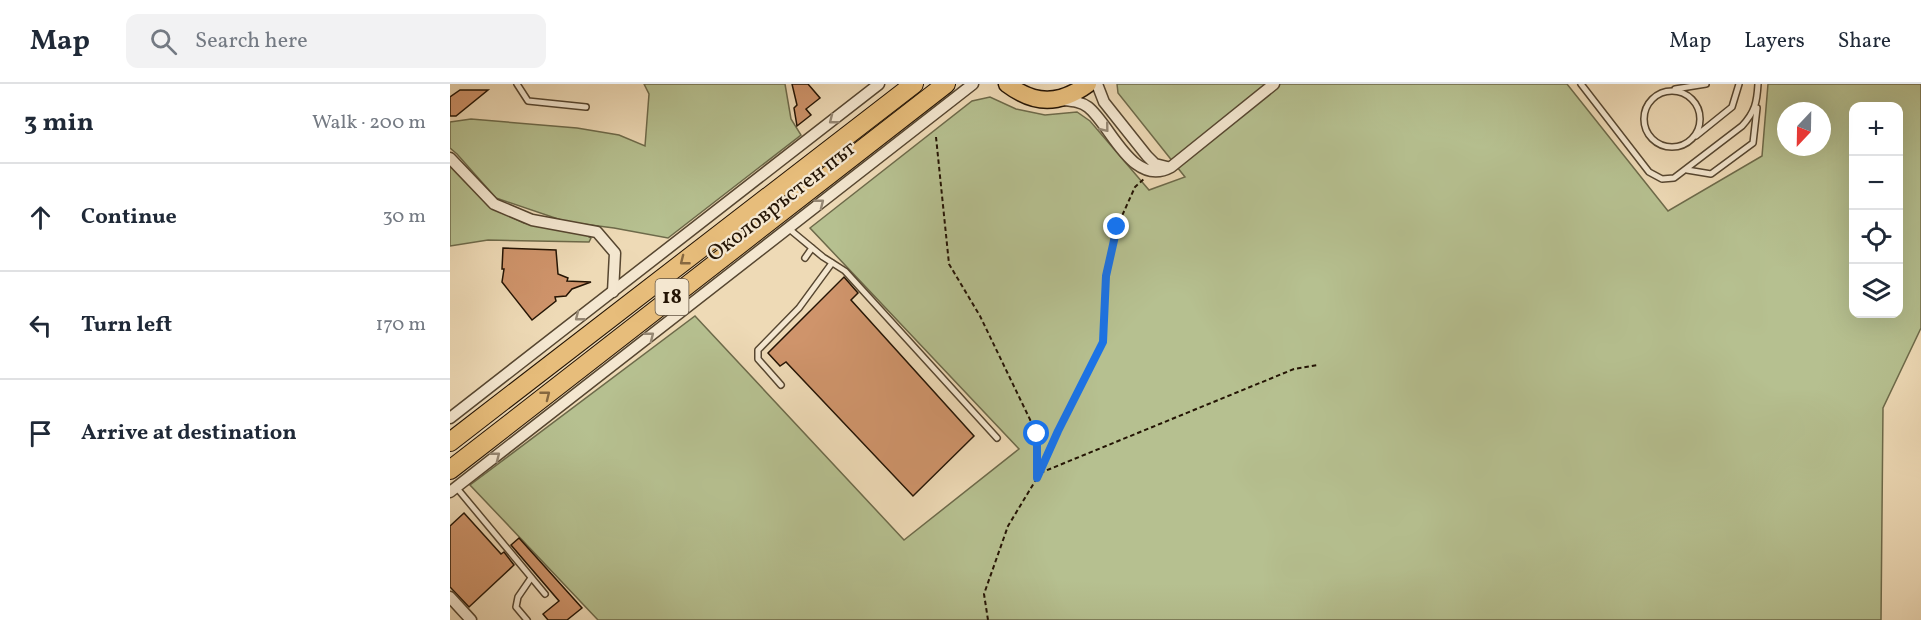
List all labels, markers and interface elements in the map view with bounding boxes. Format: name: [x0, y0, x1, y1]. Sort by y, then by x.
search box: [126, 14, 546, 68]
text: Map: [30, 22, 90, 61]
icon: search: [147, 25, 180, 58]
text: Search here: [195, 26, 308, 57]
text: Map: [1669, 27, 1711, 56]
text: Layers: [1744, 27, 1805, 56]
text: Share: [1838, 27, 1891, 56]
north arrow: [1777, 102, 1831, 156]
map controls: [1849, 102, 1903, 318]
button: +: [1849, 102, 1903, 156]
text: 3 min: [24, 105, 94, 141]
text: Walk · 200 m: [312, 109, 426, 137]
one-way arrow: [828, 113, 839, 124]
one-way arrow: [1098, 121, 1109, 132]
street label: Околовръстен път: [701, 134, 863, 270]
button: −: [1849, 156, 1903, 210]
one-way arrow: [813, 199, 824, 210]
icon: ahead: [24, 201, 57, 234]
text: Continue: [81, 202, 177, 233]
text: 30 m: [382, 203, 426, 231]
button: locate: [1849, 210, 1903, 264]
route end: [1103, 213, 1129, 239]
one-way arrow: [680, 254, 691, 265]
button: layers: [1849, 264, 1903, 318]
road number: 18: [656, 279, 688, 315]
icon: left: [24, 309, 57, 342]
text: Turn left: [81, 310, 172, 341]
one-way arrow: [575, 310, 586, 321]
text: 170 m: [376, 311, 426, 339]
one-way arrow: [643, 332, 654, 343]
one-way arrow: [539, 392, 550, 403]
icon: arrive: [24, 417, 57, 450]
text: Arrive at destination: [81, 418, 297, 449]
route start: [1023, 420, 1049, 446]
one-way arrow: [489, 452, 500, 463]

